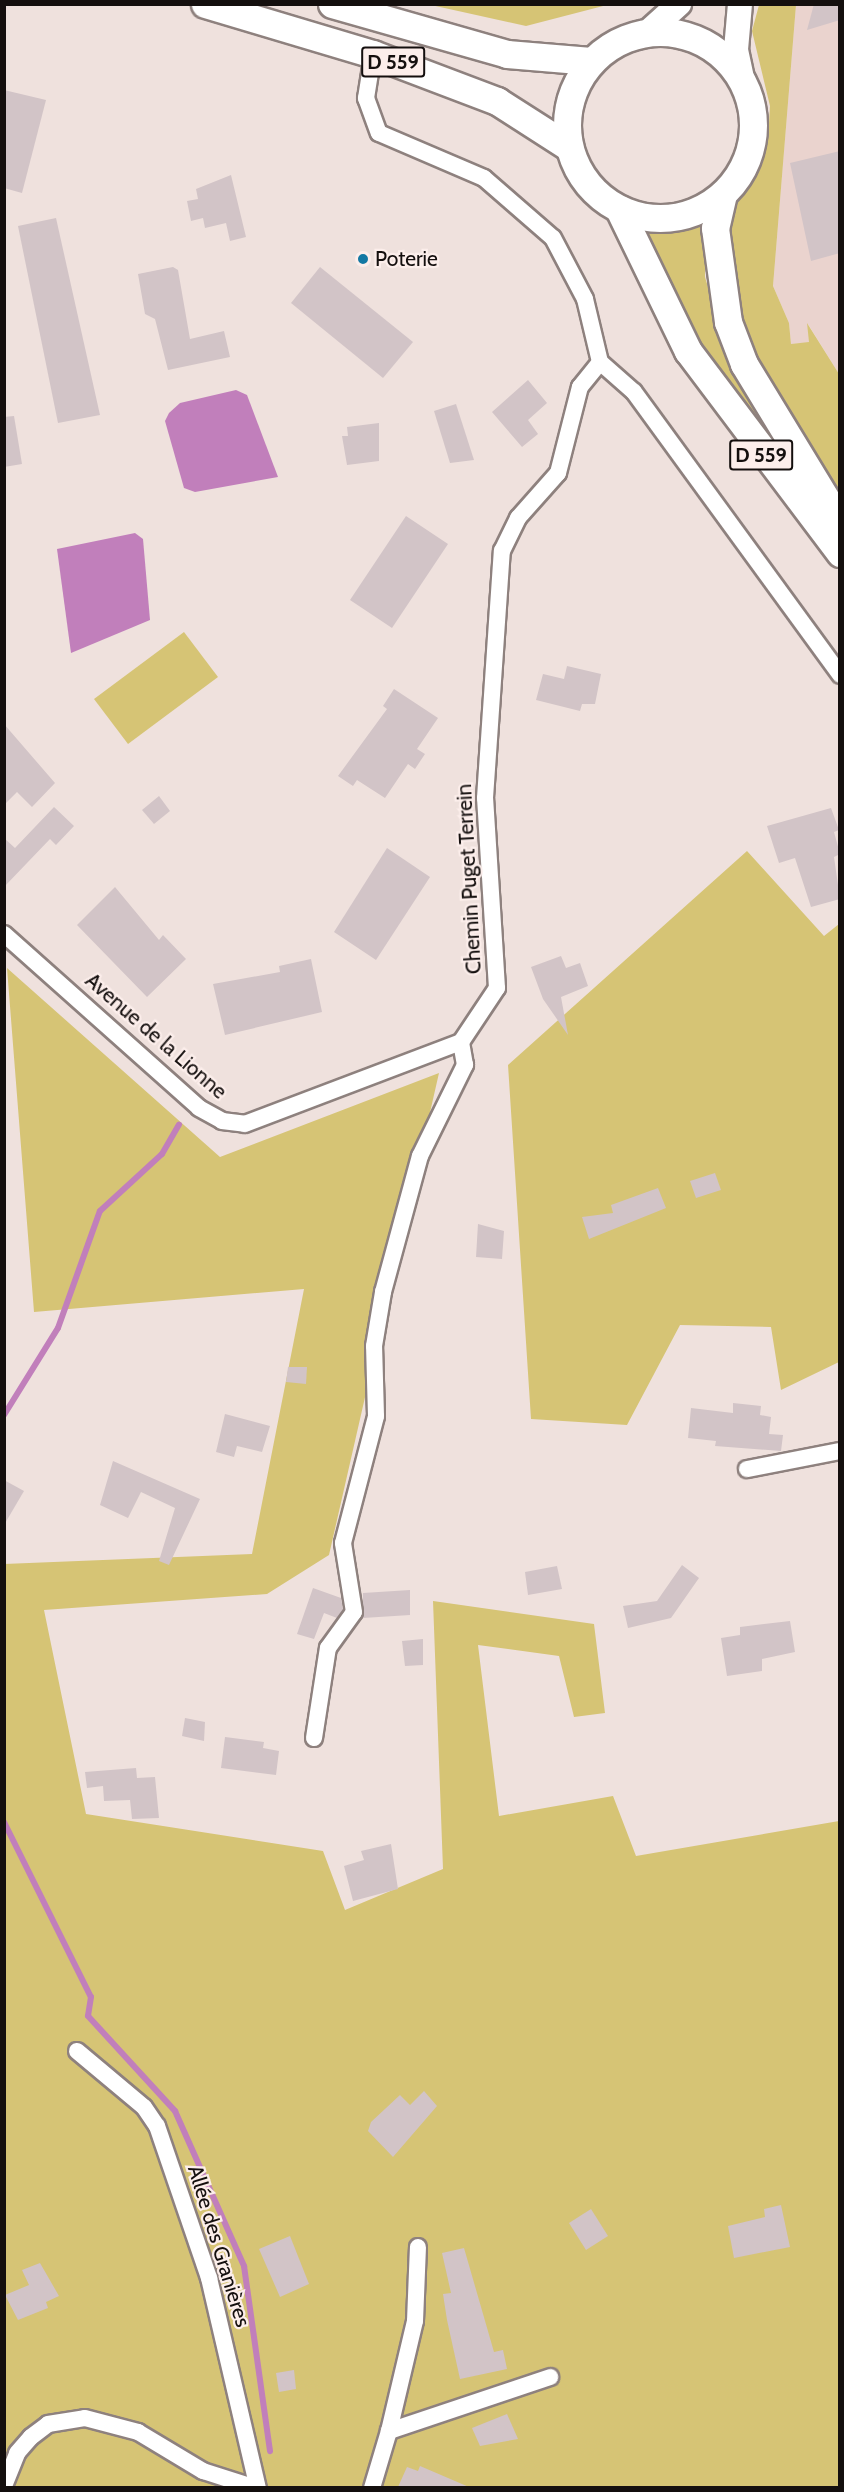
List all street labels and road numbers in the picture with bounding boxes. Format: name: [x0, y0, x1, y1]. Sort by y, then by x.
road number: D 559: [360, 45, 426, 79]
road number: D 559: [728, 438, 794, 472]
street label: Chemin Puget Terrein: [451, 783, 487, 975]
street label: Avenue de la Lionne: [80, 968, 232, 1104]
street label: Allée des Granières: [182, 2162, 256, 2330]

